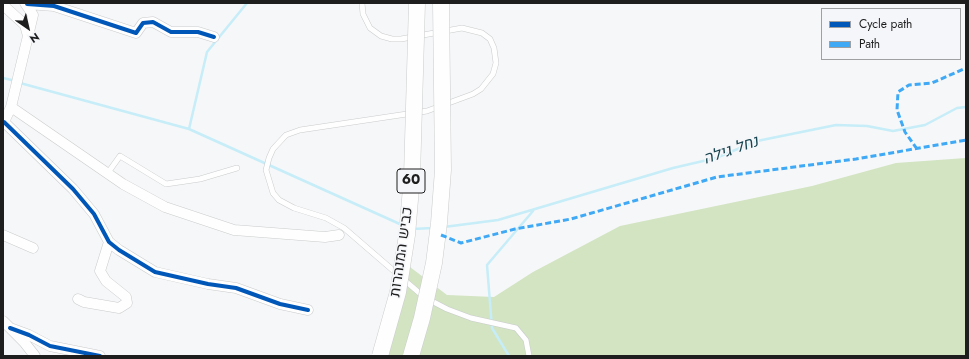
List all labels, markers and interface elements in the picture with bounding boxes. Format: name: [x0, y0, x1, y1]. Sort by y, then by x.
north arrow: [8, 8, 48, 48]
legend: [821, 8, 961, 60]
text: Cycle path: [859, 15, 912, 33]
text: N: [27, 29, 43, 47]
text: Path: [859, 35, 880, 53]
water label: נחל גילה: [701, 133, 761, 169]
road number: 60: [397, 169, 425, 193]
street label: כביש המנהרות: [387, 206, 417, 298]

